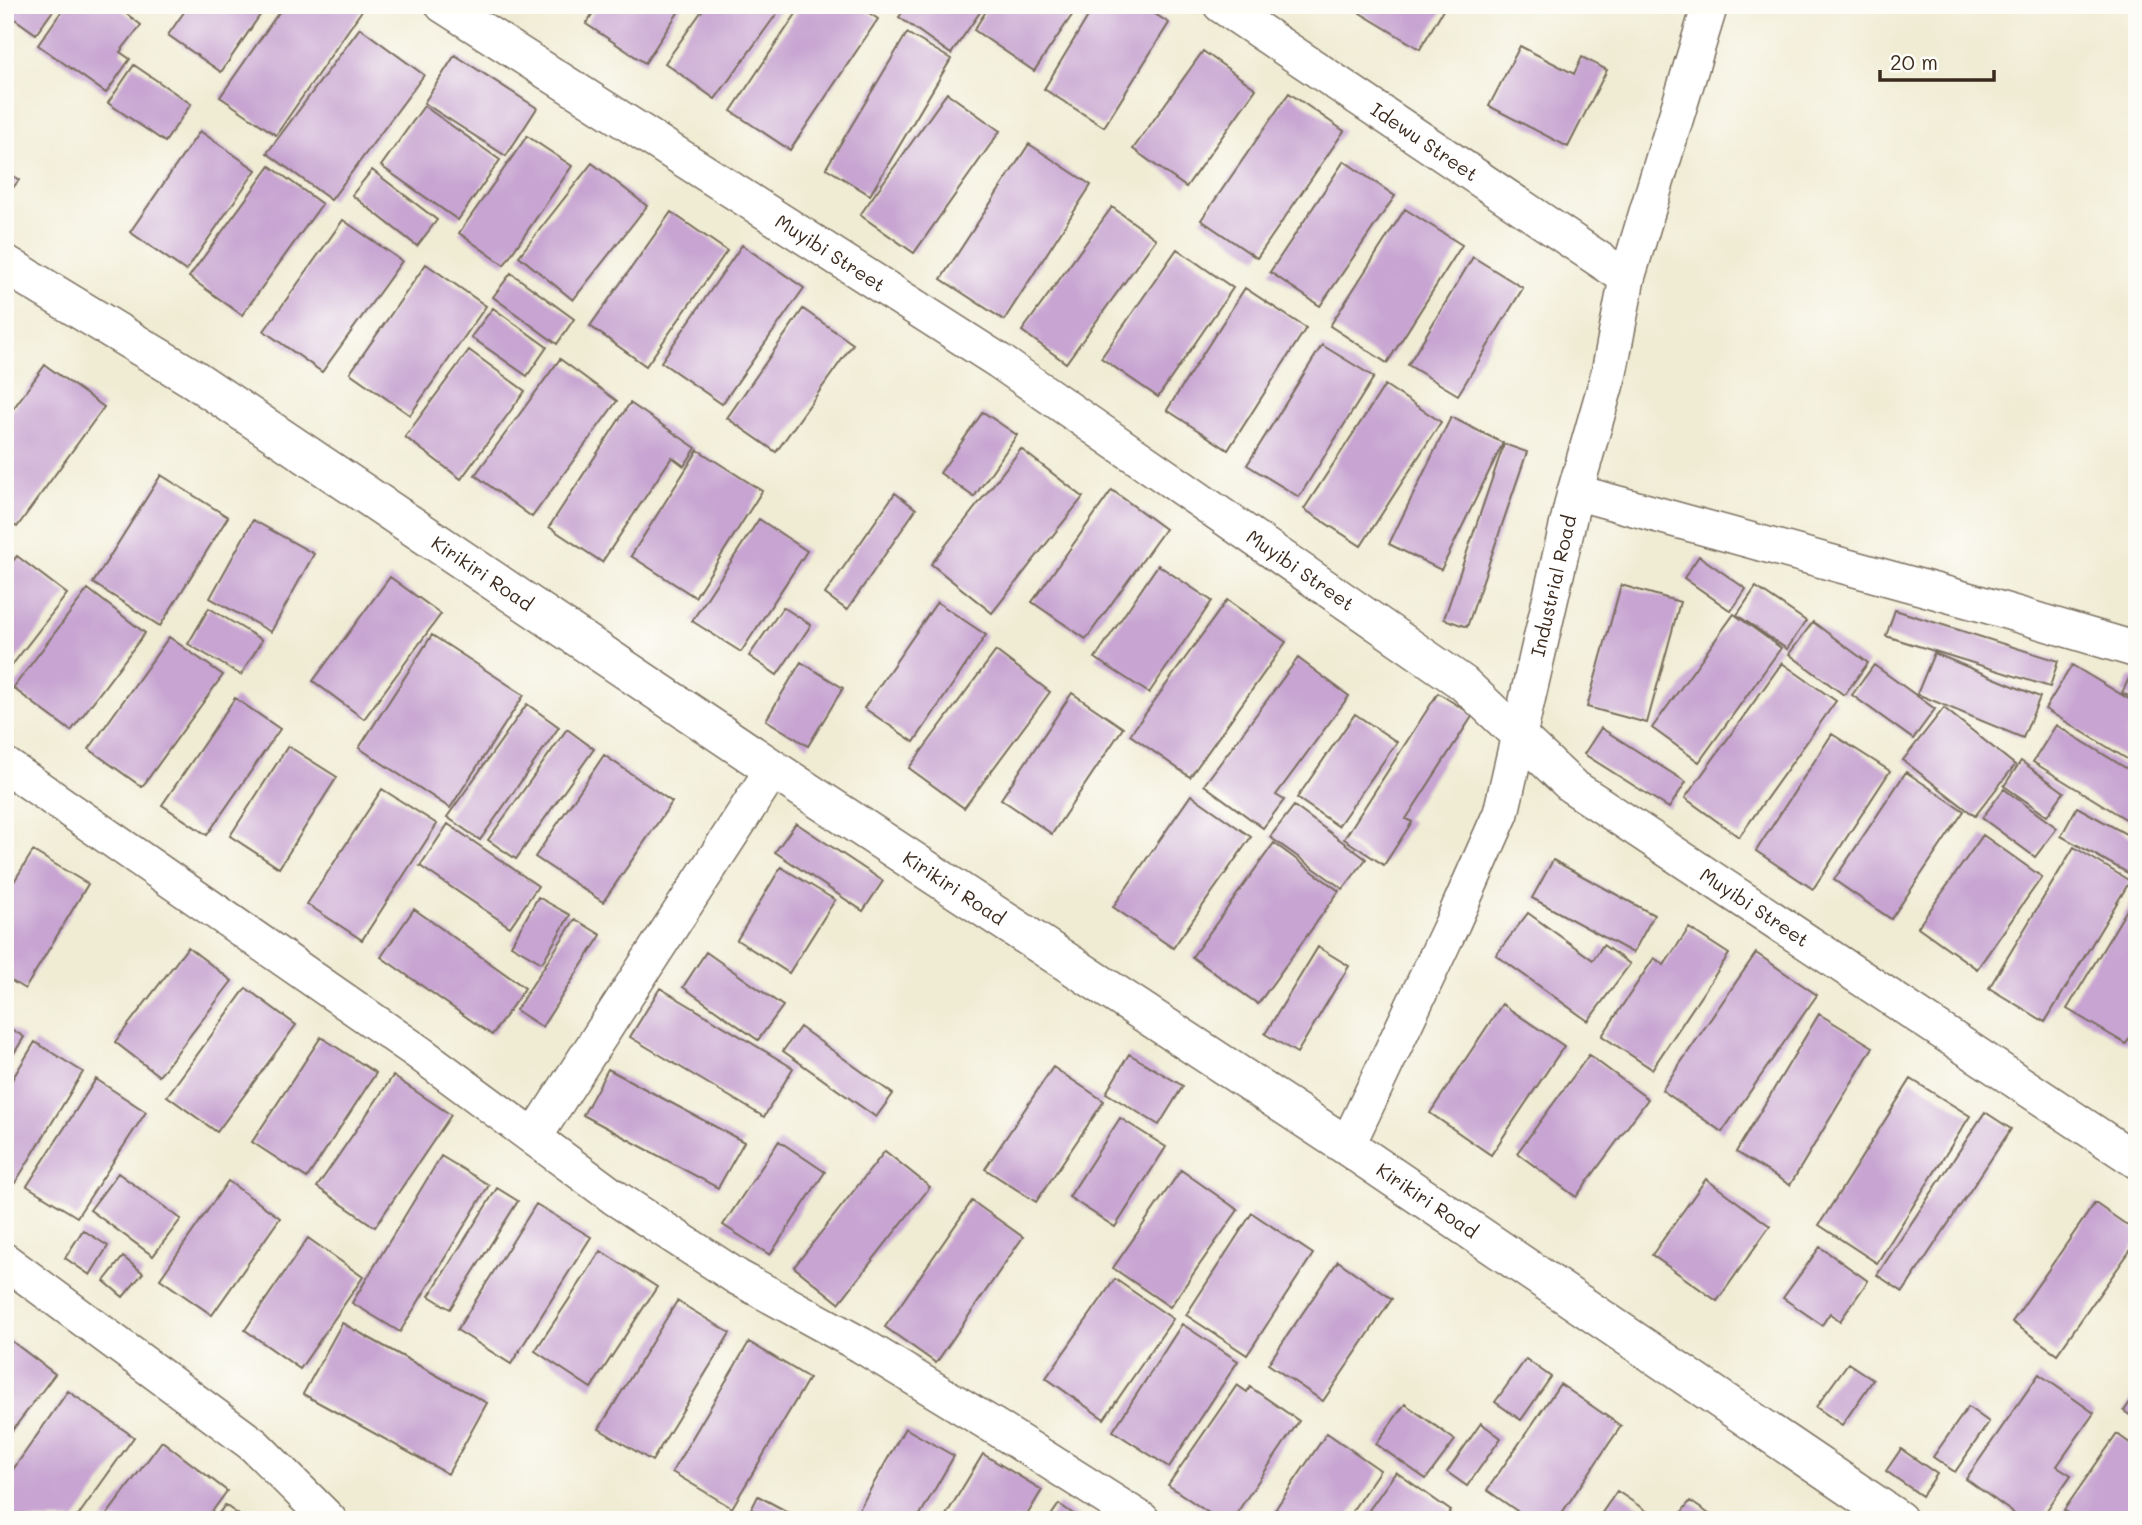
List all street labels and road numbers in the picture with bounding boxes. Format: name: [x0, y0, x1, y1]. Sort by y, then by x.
street label: Idewu Street: [1366, 96, 1483, 186]
street label: Muyibi Street: [771, 208, 890, 297]
street label: Industrial Road: [1524, 513, 1581, 659]
street label: Muyibi Street: [1242, 524, 1359, 616]
street label: Kirikiri Road: [427, 530, 538, 616]
street label: Kirikiri Road: [898, 845, 1010, 930]
street label: Muyibi Street: [1695, 861, 1814, 952]
street label: Kirikiri Road: [1372, 1157, 1483, 1243]

